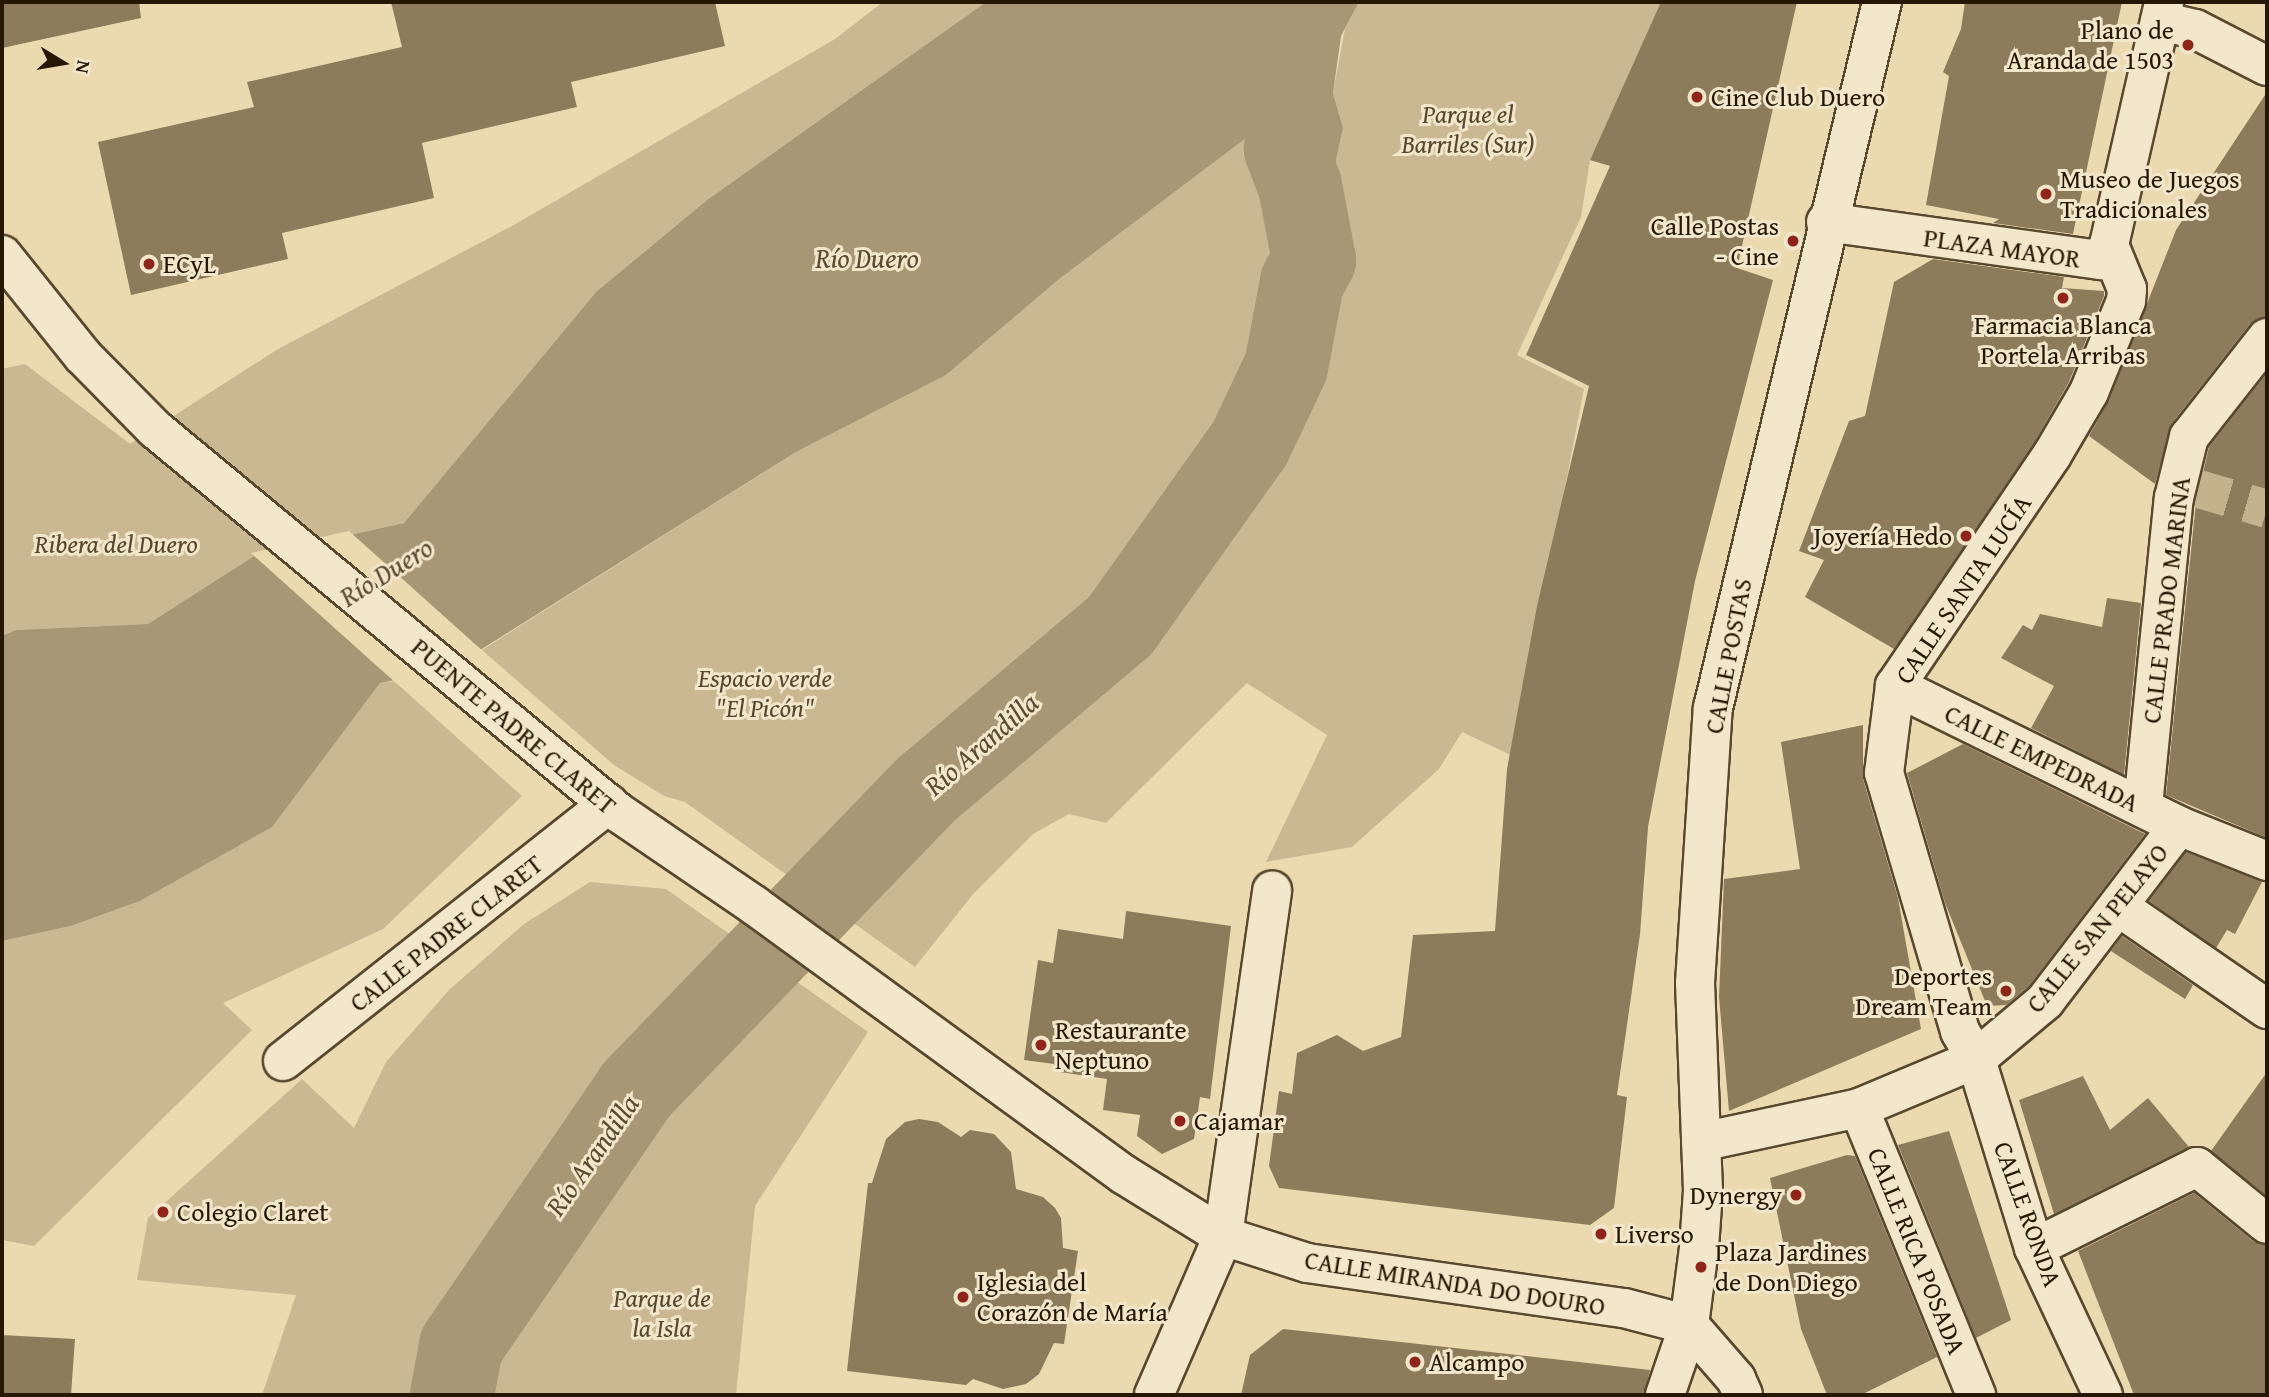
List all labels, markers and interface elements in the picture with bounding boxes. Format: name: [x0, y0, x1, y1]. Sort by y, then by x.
place label: Plano de Aranda de 1503: [2007, 14, 2174, 76]
north arrow: [28, 28, 98, 98]
marker: Plano de Aranda de 1503: [2180, 37, 2196, 53]
text: N: [69, 58, 99, 76]
place label: Cine Club Duero: [1711, 81, 1885, 113]
marker: Cine Club Duero: [1689, 89, 1705, 105]
park label: Parque el Barriles (Sur): [1402, 98, 1534, 160]
place label: Museo de Juegos Tradicionales: [2060, 163, 2240, 224]
marker: Museo de Juegos Tradicionales: [2038, 186, 2054, 202]
place label: Calle Postas - Cine: [1651, 210, 1779, 272]
street label: PLAZA MAYOR: [1922, 222, 2082, 274]
marker: Calle Postas - Cine: [1785, 233, 1801, 249]
water label: Río Duero: [815, 241, 919, 275]
place label: ECyL: [163, 248, 216, 280]
marker: ECyL: [141, 256, 157, 272]
marker: Farmacia Blanca Portela Arribas: [2055, 290, 2071, 306]
place label: Farmacia Blanca Portela Arribas: [1974, 309, 2152, 370]
street label: CALLE PRADO MARINA: [2135, 475, 2197, 725]
street label: CALLE SANTA LUCÍA: [1888, 489, 2038, 689]
place label: Joyería Hedo: [1813, 520, 1952, 552]
park label: Ribera del Duero: [34, 528, 198, 560]
marker: Joyería Hedo: [1958, 528, 1974, 544]
water label: Río Duero: [333, 530, 439, 614]
street label: CALLE POSTAS: [1698, 576, 1758, 736]
street label: PUENTE PADRE CLARET: [405, 631, 623, 821]
park label: Espacio verde "El Picón": [698, 662, 832, 724]
water label: Río Arandilla: [917, 685, 1045, 803]
street label: CALLE EMPEDRADA: [1940, 697, 2144, 819]
street label: CALLE SAN PELAYO: [2019, 837, 2175, 1019]
street label: CALLE PADRE CLARET: [343, 848, 549, 1018]
place label: Deportes Dream Team: [1855, 960, 1992, 1021]
marker: Deportes Dream Team: [1998, 983, 2014, 999]
place label: Restaurante Neptuno: [1055, 1014, 1187, 1076]
marker: Restaurante Neptuno: [1033, 1037, 1049, 1053]
water label: Río Arandilla: [538, 1088, 646, 1222]
place label: Cajamar: [1194, 1105, 1284, 1137]
marker: Cajamar: [1172, 1113, 1188, 1129]
street label: CALLE RONDA: [1987, 1137, 2069, 1291]
street label: CALLE RICA POSADA: [1861, 1143, 1973, 1359]
place label: Dynergy: [1690, 1179, 1782, 1211]
marker: Dynergy: [1788, 1187, 1804, 1203]
place label: Colegio Claret: [177, 1196, 329, 1228]
marker: Colegio Claret: [155, 1204, 171, 1220]
place label: Liverso: [1615, 1218, 1694, 1250]
marker: Liverso: [1593, 1226, 1609, 1242]
place label: Plaza Jardines de Don Diego: [1715, 1236, 1867, 1298]
street label: CALLE MIRANDA DO DOURO: [1303, 1244, 1607, 1322]
marker: Plaza Jardines de Don Diego: [1693, 1259, 1709, 1275]
place label: Iglesia del Corazón de María: [977, 1266, 1168, 1328]
park label: Parque de la Isla: [613, 1282, 711, 1344]
marker: Iglesia del Corazón de María: [955, 1289, 971, 1305]
place label: Alcampo: [1429, 1346, 1524, 1378]
marker: Alcampo: [1407, 1354, 1423, 1370]

